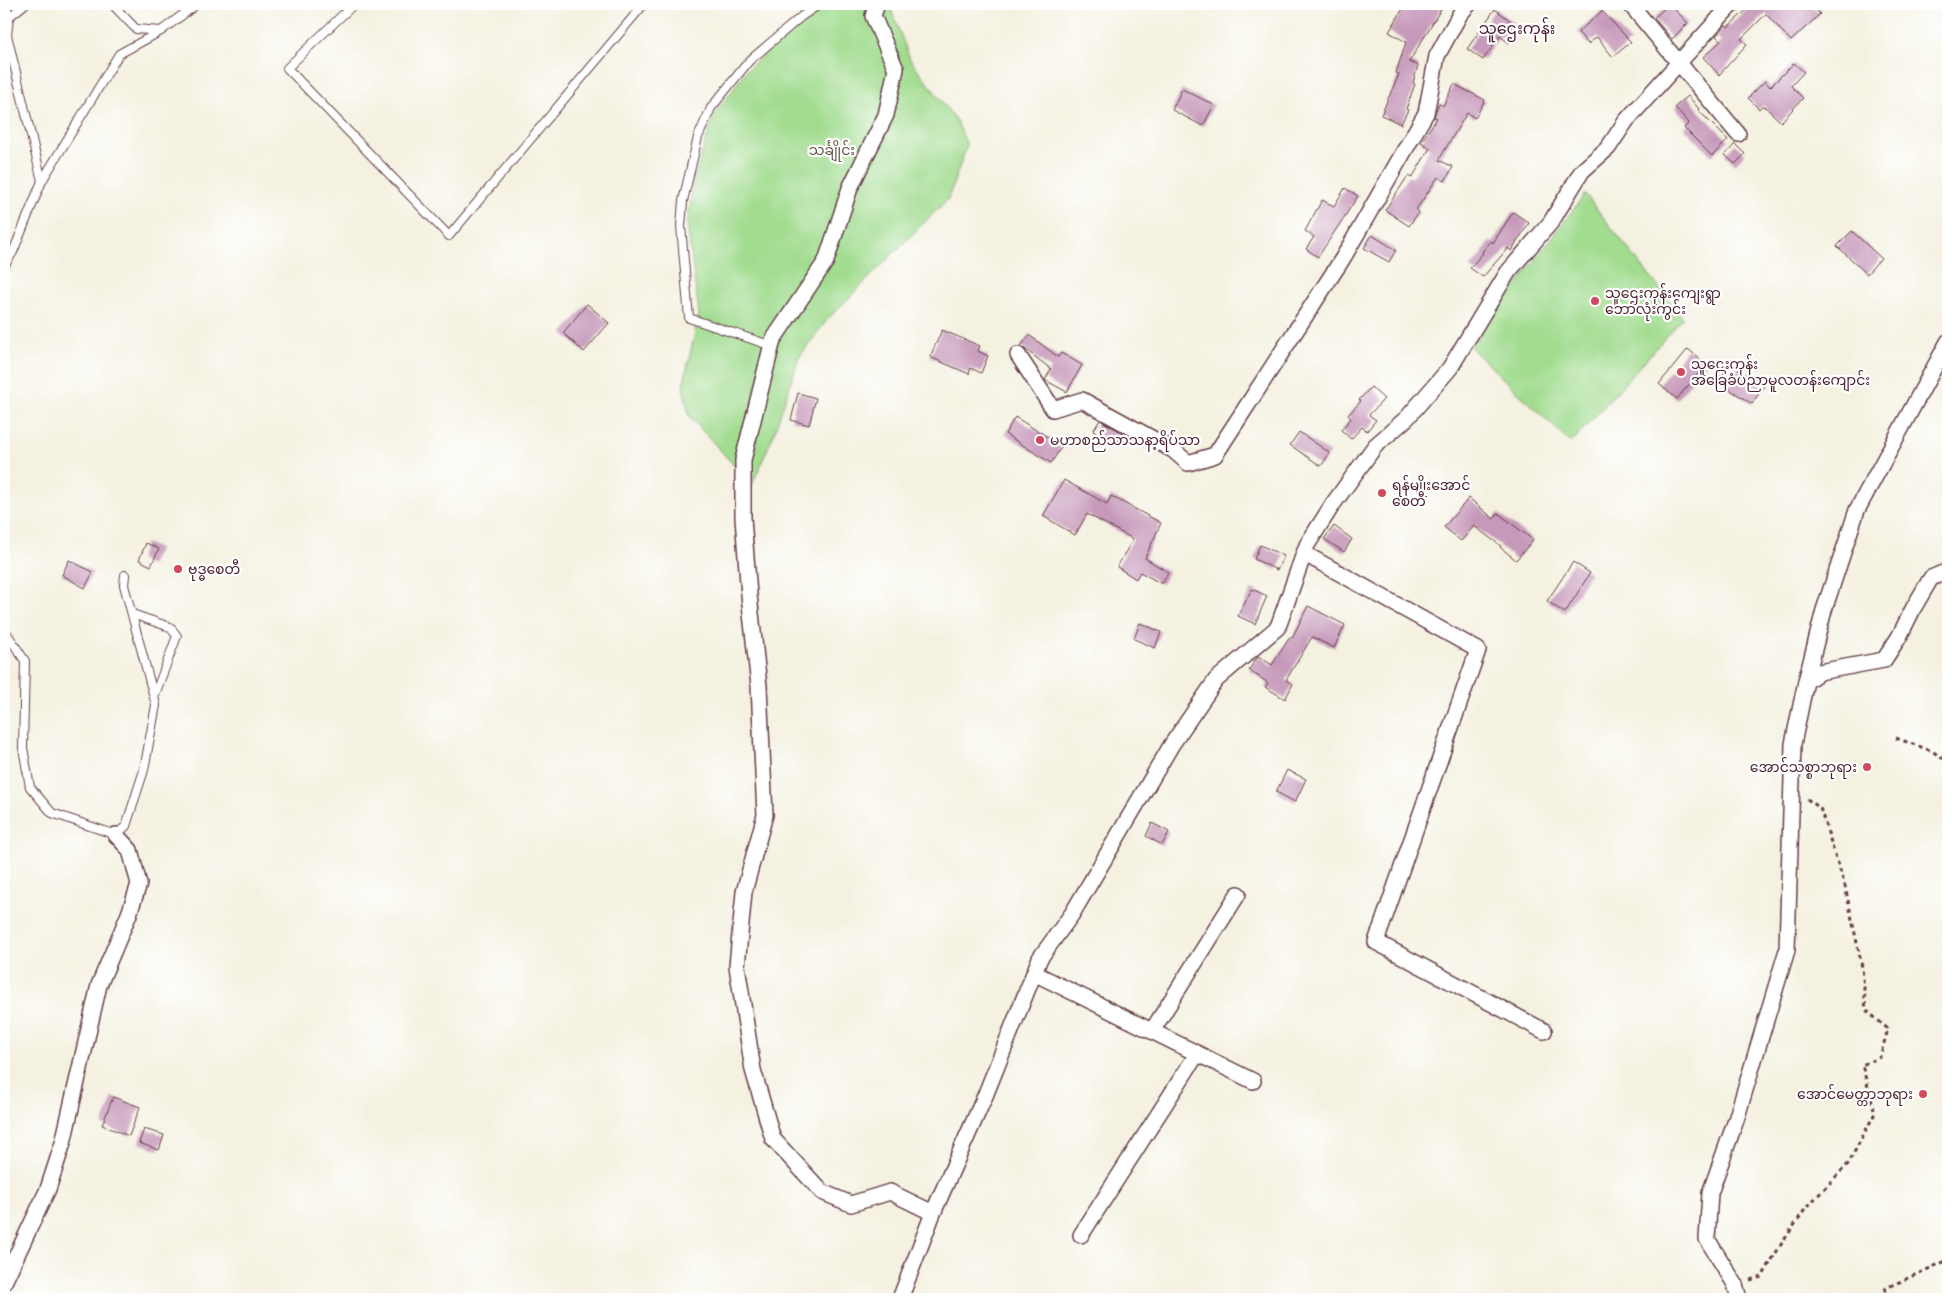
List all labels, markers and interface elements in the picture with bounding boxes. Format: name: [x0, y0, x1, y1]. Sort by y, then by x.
district label: သူဌေးကုန်း: [1479, 17, 1555, 43]
park label: သင်္ချိုင်း: [809, 140, 855, 162]
place label: သူဌေးကုန်းကျေးရွာ ဘောလုံးကွင်း: [1605, 283, 1721, 321]
marker: သူဌေးကုန်းကျေးရွာ ဘောလုံးကွင်း: [1589, 295, 1601, 307]
place label: သူဌေးကုန်း အခြေခံပညာမူလတန်းကျောင်း: [1691, 354, 1870, 392]
marker: သူဌေးကုန်း အခြေခံပညာမူလတန်းကျောင်း: [1675, 366, 1687, 378]
place label: မဟာစည်သာသနာ့ရိပ်သာ: [1050, 430, 1200, 452]
marker: မဟာစည်သာသနာ့ရိပ်သာ: [1034, 434, 1046, 446]
place label: ရန်မျိုးအောင် စေတီ: [1392, 475, 1470, 510]
marker: ရန်မျိုးအောင် စေတီ: [1376, 487, 1388, 499]
place label: ဗုဒ္ဓစေတီ: [188, 559, 240, 581]
marker: ဗုဒ္ဓစေတီ: [172, 563, 184, 575]
place label: အောင်သစ္စာဘုရား: [1750, 757, 1857, 779]
marker: အောင်သစ္စာဘုရား: [1861, 761, 1873, 773]
place label: အောင်မေတ္တာဘုရား: [1797, 1084, 1913, 1106]
marker: အောင်မေတ္တာဘုရား: [1917, 1088, 1929, 1100]

